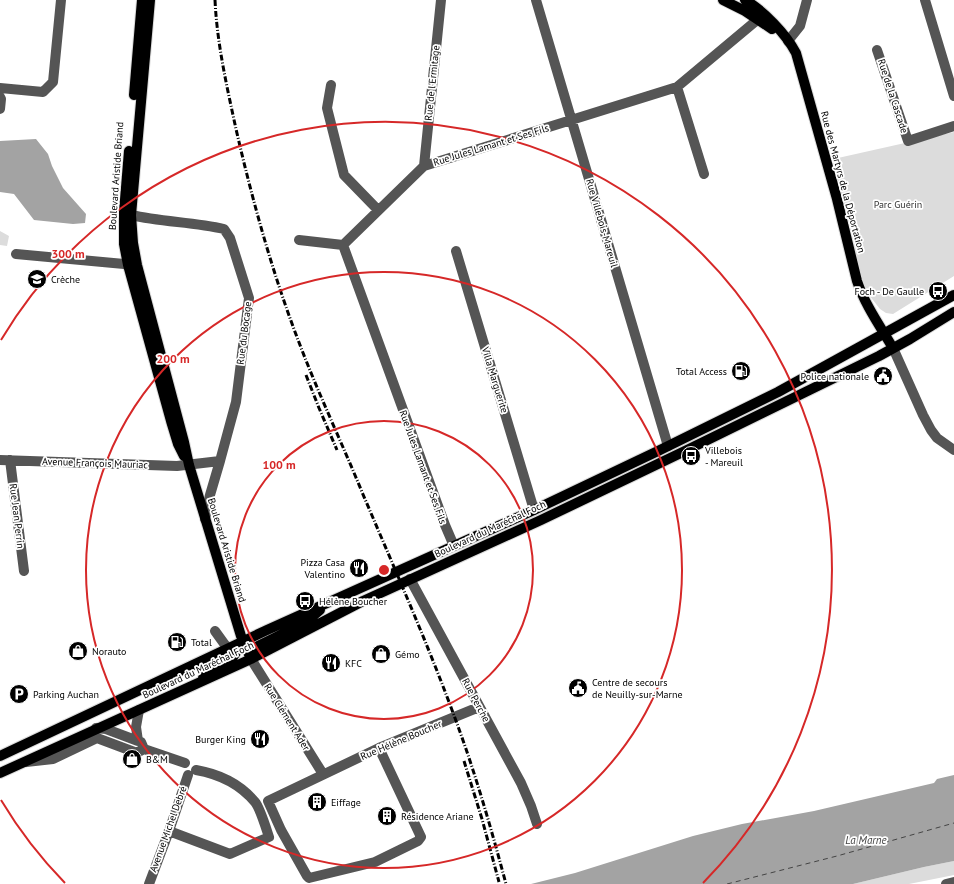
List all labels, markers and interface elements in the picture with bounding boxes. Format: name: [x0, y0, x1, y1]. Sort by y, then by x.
street label: Rue de l'Ermitage: [422, 45, 442, 121]
street label: Rue de la Cascade: [875, 57, 911, 135]
street label: Rue des Martyrs de la Déportation: [818, 110, 868, 254]
street label: Boulevard Aristide Briand: [106, 121, 126, 231]
street label: Rue Jules Lamant et Ses Fils: [432, 121, 550, 169]
street label: Rue Villebois-Mareuil: [583, 177, 621, 269]
park label: Parc Guérin: [874, 198, 922, 211]
text: 300 m: [51, 246, 85, 261]
school or university icon: Crèche: [26, 268, 48, 290]
place label: Crèche: [51, 273, 80, 286]
bus stop icon: Foch - De Gaulle: [927, 280, 949, 302]
place label: Foch - De Gaulle: [854, 285, 924, 298]
street label: Rue du Bocage: [234, 301, 254, 365]
street label: Villa Marguerite: [478, 344, 511, 415]
text: 200 m: [156, 351, 190, 366]
fuel station icon: Total Access: [730, 360, 752, 382]
place label: Total Access: [676, 365, 727, 378]
public building icon: Police nationale: [872, 365, 894, 387]
place label: Police nationale: [800, 370, 869, 383]
street label: Rue Jules Lamant et Ses Fils: [396, 408, 450, 526]
place label: Villebois - Mareuil: [704, 444, 743, 469]
bus stop icon: Villebois - Mareuil: [680, 445, 702, 467]
street label: Avenue François Mauriac: [42, 455, 149, 471]
text: 100 m: [262, 457, 296, 472]
street label: Rue Jean Perrin: [7, 483, 27, 549]
street label: Boulevard Aristide Briand: [205, 496, 249, 604]
street label: Boulevard du Maréchal Foch: [432, 497, 548, 561]
place label: Pizza Casa Valentino: [300, 556, 345, 581]
restaurant icon: Pizza Casa Valentino: [348, 557, 370, 579]
centre of rings: [377, 563, 391, 577]
bus stop icon: Hélène Boucher: [294, 590, 316, 612]
place label: Hélène Boucher: [319, 595, 388, 608]
fuel station icon: Total: [166, 631, 188, 653]
place label: Total: [191, 636, 212, 649]
street label: Boulevard du Maréchal Foch: [140, 638, 256, 702]
shop icon: Norauto: [67, 640, 89, 662]
shop icon: Gémo: [370, 643, 392, 665]
place label: Norauto: [92, 645, 126, 658]
place label: Gémo: [395, 648, 420, 661]
restaurant icon: KFC: [320, 652, 342, 674]
place label: KFC: [345, 657, 362, 670]
street label: Rue Perche: [459, 676, 493, 724]
place label: Centre de secours de Neuilly-sur-Marne: [592, 676, 683, 701]
public building icon: Centre de secours de Neuilly-sur-Marne: [567, 677, 589, 699]
street label: Rue Clément Ader: [261, 681, 313, 754]
parking icon: Parking Auchan: [8, 683, 30, 705]
place label: Parking Auchan: [33, 688, 99, 701]
street label: Rue Hélène Boucher: [358, 717, 444, 763]
restaurant icon: Burger King: [249, 728, 271, 750]
place label: Burger King: [195, 733, 246, 746]
shop icon: B&M: [121, 748, 143, 770]
place label: B&M: [146, 753, 168, 766]
street label: Avenue Michel Debré: [146, 784, 190, 874]
building icon: Eiffage: [306, 791, 328, 813]
place label: Eiffage: [331, 796, 361, 809]
building icon: Résidence Ariane: [376, 805, 398, 827]
place label: Résidence Ariane: [401, 810, 474, 823]
water label: La Marne: [845, 833, 887, 847]

